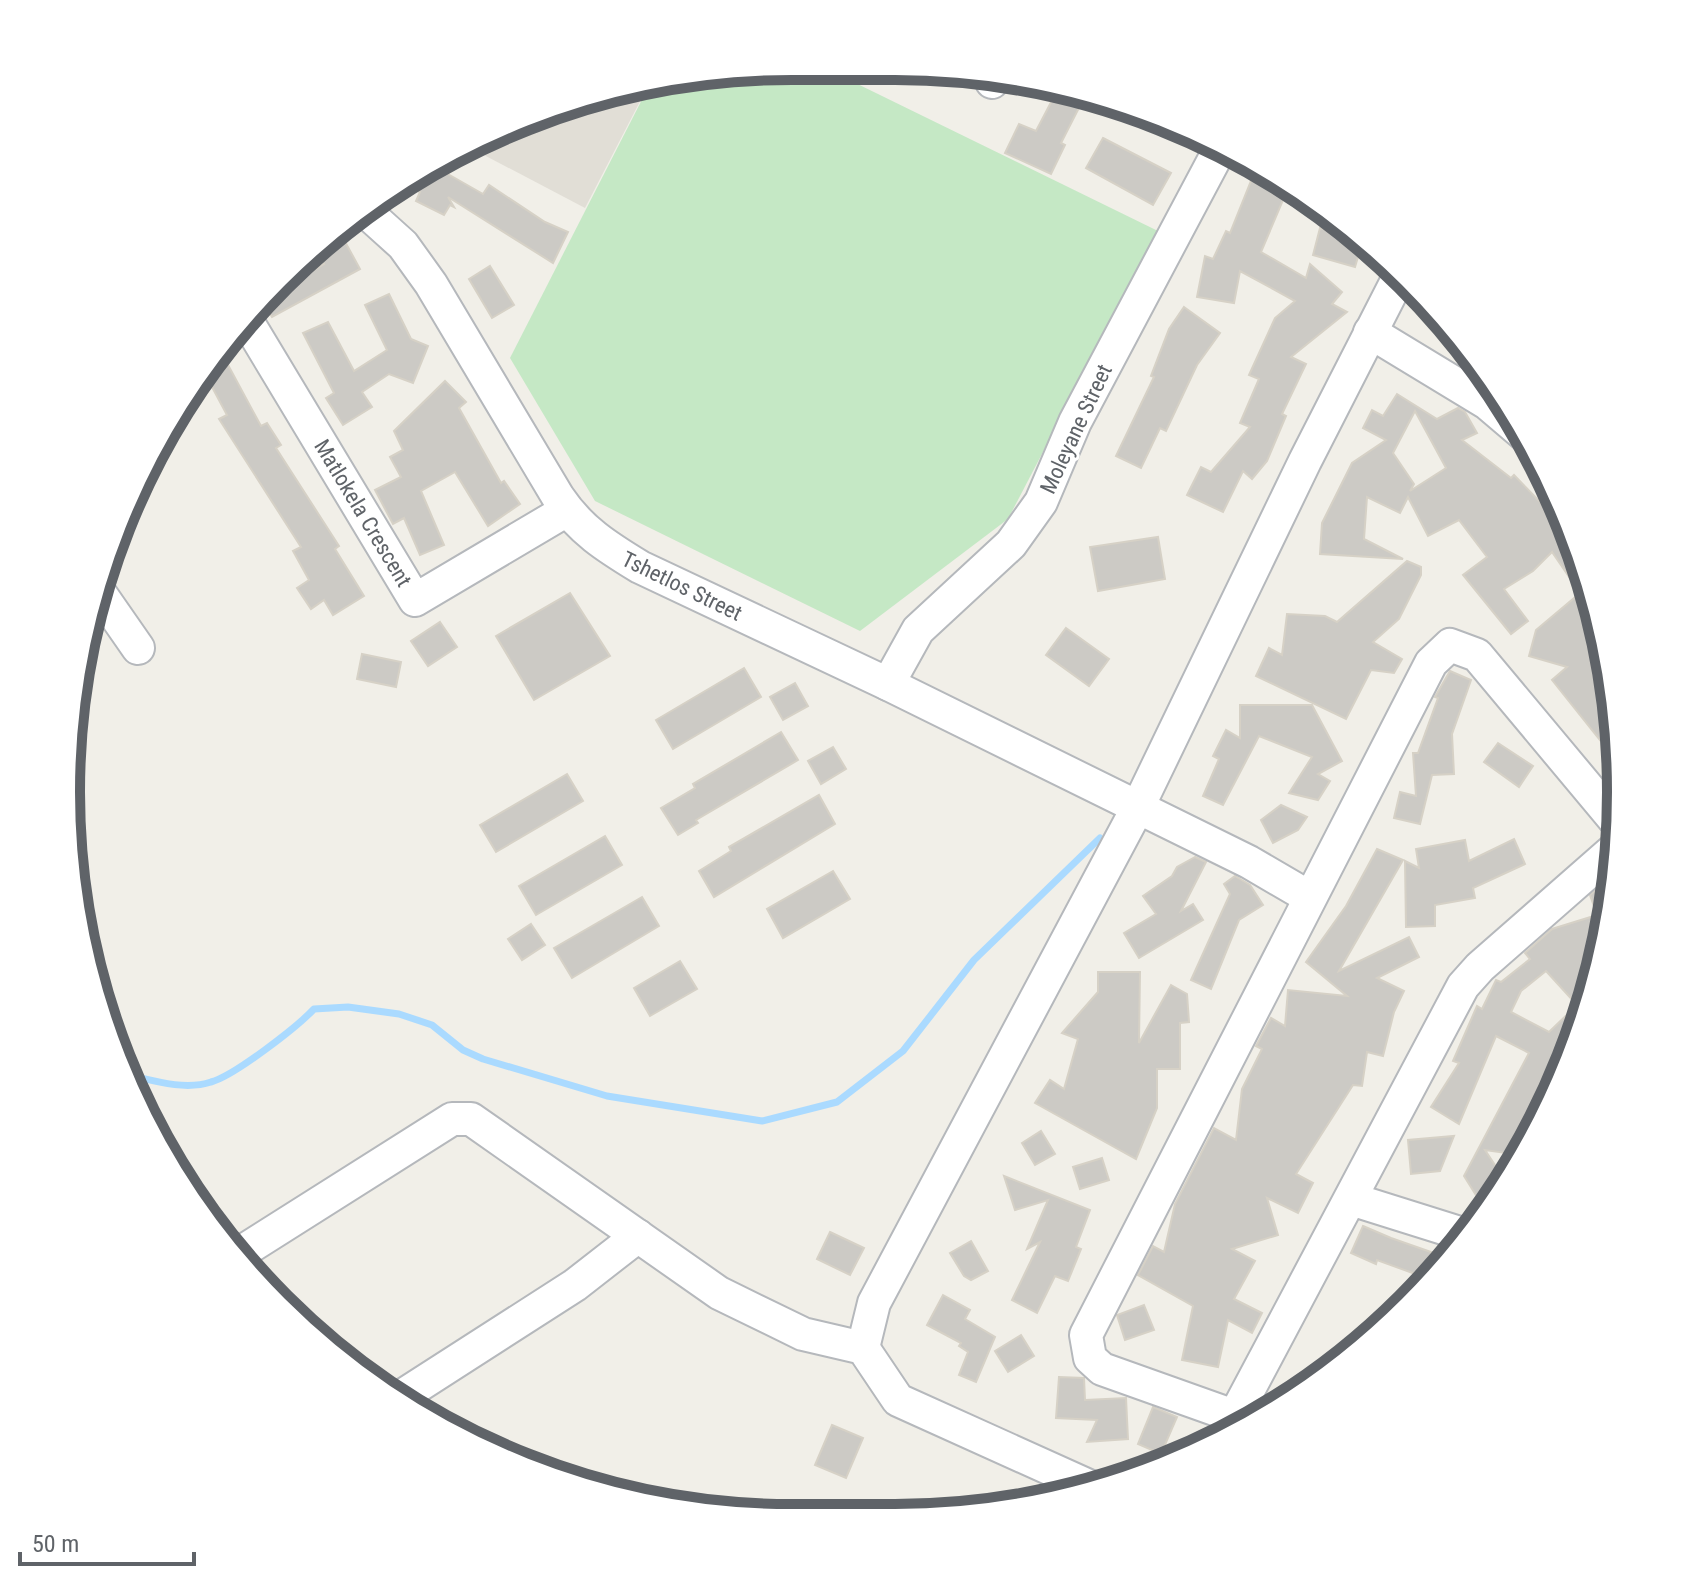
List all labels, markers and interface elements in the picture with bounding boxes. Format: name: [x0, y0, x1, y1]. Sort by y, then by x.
street label: Moleyane Street: [1035, 360, 1117, 498]
street label: Matlokela Crescent: [309, 435, 417, 591]
street label: Tshetlos Street: [618, 546, 746, 626]
scale bar: [20, 1516, 194, 1566]
text: 50 m: [32, 1530, 79, 1558]

